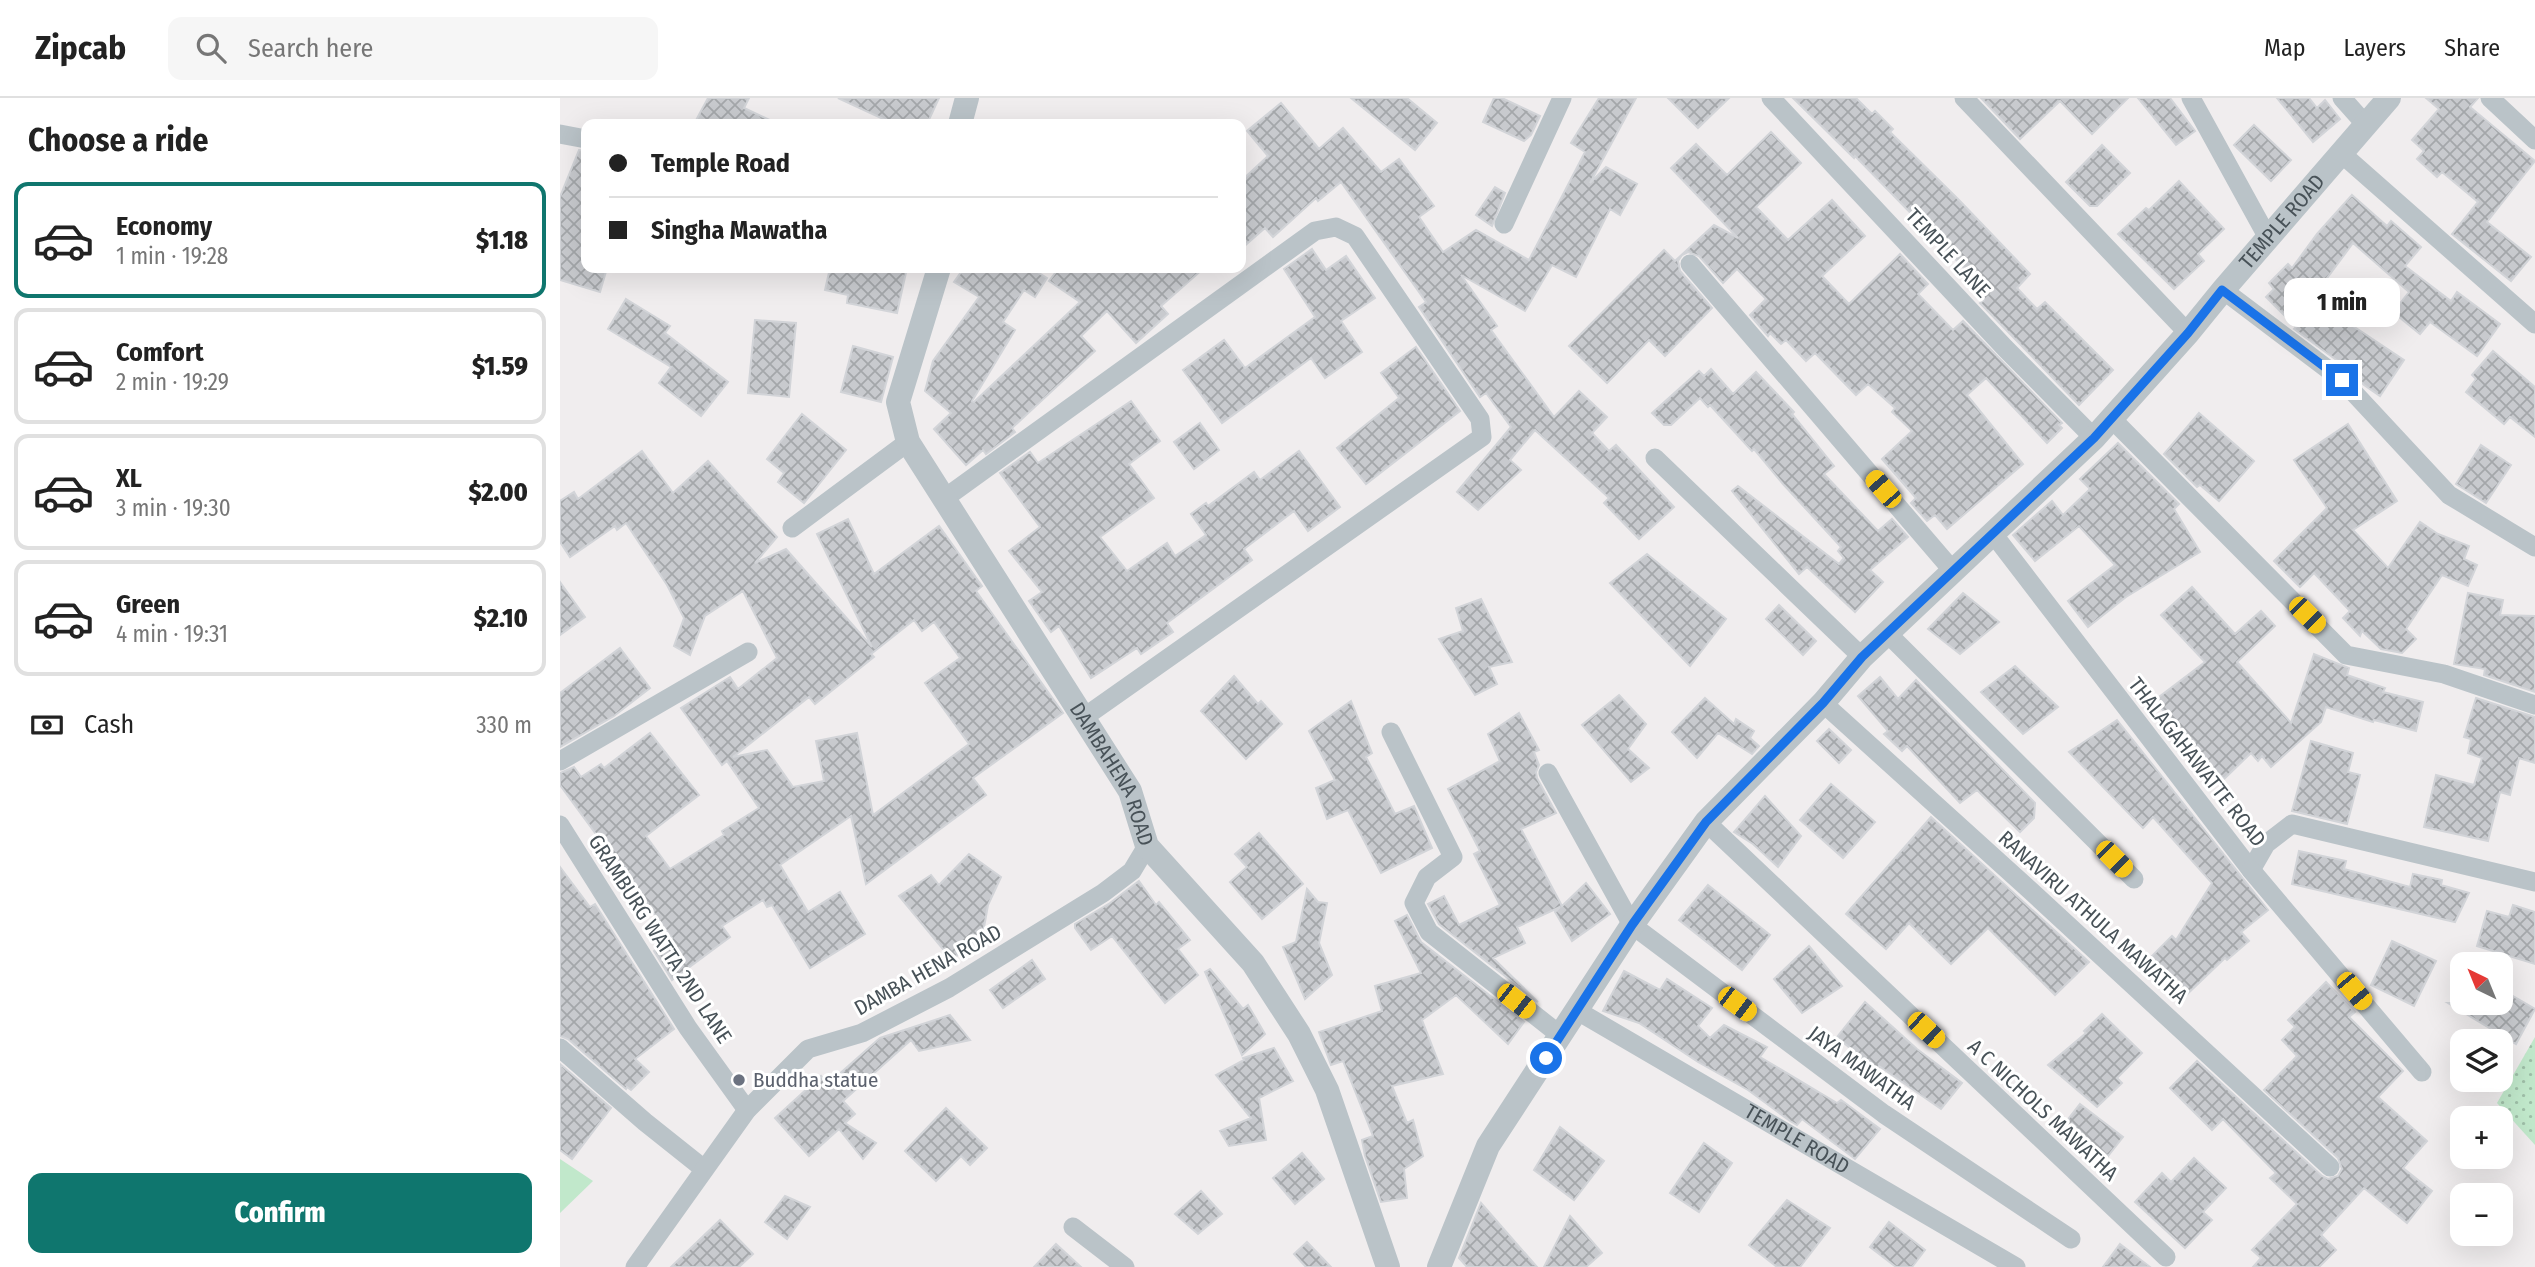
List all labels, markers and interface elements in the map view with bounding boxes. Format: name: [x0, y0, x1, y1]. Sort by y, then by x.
search box: [168, 17, 658, 80]
text: Zipcab: [35, 28, 126, 68]
icon: search: [192, 29, 230, 67]
text: Search here: [248, 33, 373, 64]
text: Map: [2264, 34, 2306, 62]
text: Layers: [2344, 34, 2406, 62]
text: Share: [2444, 34, 2500, 62]
text: Choose a ride: [28, 121, 209, 159]
text: Temple Road: [651, 148, 790, 179]
street label: TEMPLE ROAD: [2234, 169, 2330, 275]
street label: TEMPLE LANE: [1900, 203, 1996, 303]
icon: car: [32, 209, 95, 272]
text: Economy: [116, 211, 212, 242]
text: Singha Mawatha: [651, 215, 827, 246]
text: $1.18: [476, 225, 528, 256]
text: 1 min · 19:28: [116, 242, 228, 270]
callout: 1 min: [2284, 278, 2400, 328]
text: 1 min: [2317, 288, 2367, 316]
icon: car: [32, 335, 95, 398]
text: Comfort: [116, 337, 204, 368]
text: $1.59: [472, 351, 528, 382]
route end: [2326, 364, 2358, 396]
text: 2 min · 19:29: [116, 368, 229, 396]
icon: car: [32, 461, 95, 524]
text: XL: [116, 463, 142, 494]
car: [1862, 466, 1905, 512]
text: $2.00: [468, 477, 528, 508]
text: 3 min · 19:30: [116, 494, 231, 522]
icon: car: [32, 587, 95, 650]
text: Green: [116, 589, 180, 620]
car: [2285, 593, 2330, 637]
text: $2.10: [474, 603, 528, 634]
text: 4 min · 19:31: [116, 620, 228, 648]
street label: THALAGAHAWATTE ROAD: [2123, 672, 2271, 852]
street label: DAMBAHENA ROAD: [1064, 697, 1159, 849]
icon: cash: [28, 706, 66, 744]
text: Cash: [84, 709, 134, 740]
text: 330 m: [476, 711, 532, 739]
street label: RANAVIRU ATHULA MAWATHA: [1993, 825, 2193, 1009]
street label: GRAMBURG WATTA 2ND LANE: [583, 830, 737, 1048]
car: [2092, 837, 2137, 881]
street label: DAMBA HENA ROAD: [850, 919, 1006, 1021]
north arrow: [2450, 952, 2513, 1015]
map controls: [2450, 952, 2513, 1246]
car: [2333, 968, 2376, 1014]
car: [1493, 980, 1540, 1022]
car: [1714, 983, 1761, 1025]
car: [1904, 1008, 1949, 1052]
street label: JAYA MAWATHA: [1803, 1020, 1921, 1116]
button: layers: [2450, 1029, 2513, 1092]
street label: A C NICHOLS MAWATHA: [1962, 1034, 2124, 1186]
route start: [1530, 1042, 1562, 1074]
place label: Buddha statue: [753, 1067, 878, 1093]
marker: Buddha statue: [731, 1072, 747, 1088]
street label: TEMPLE ROAD: [1740, 1098, 1854, 1180]
button: +: [2450, 1106, 2513, 1169]
button: Confirm: [28, 1173, 532, 1253]
button: −: [2450, 1183, 2513, 1246]

